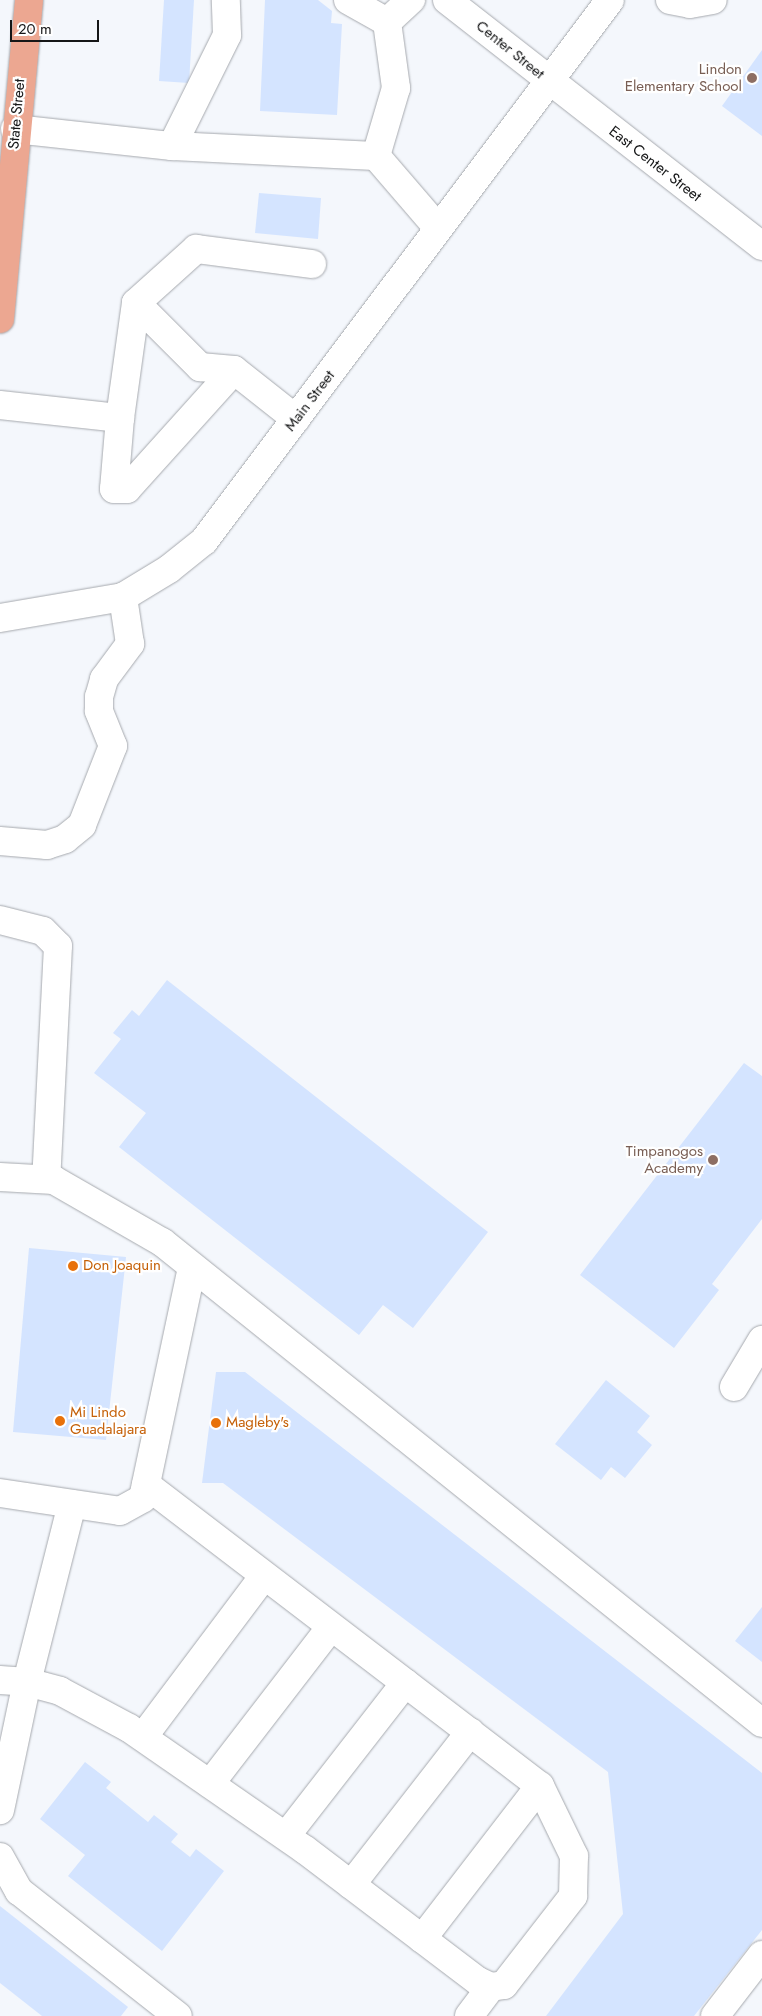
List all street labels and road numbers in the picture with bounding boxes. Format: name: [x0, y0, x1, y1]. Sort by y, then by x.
street label: Center Street: [472, 17, 548, 83]
street label: State Street: [5, 78, 29, 150]
street label: East Center Street: [605, 122, 705, 206]
street label: Main Street: [281, 367, 339, 435]

